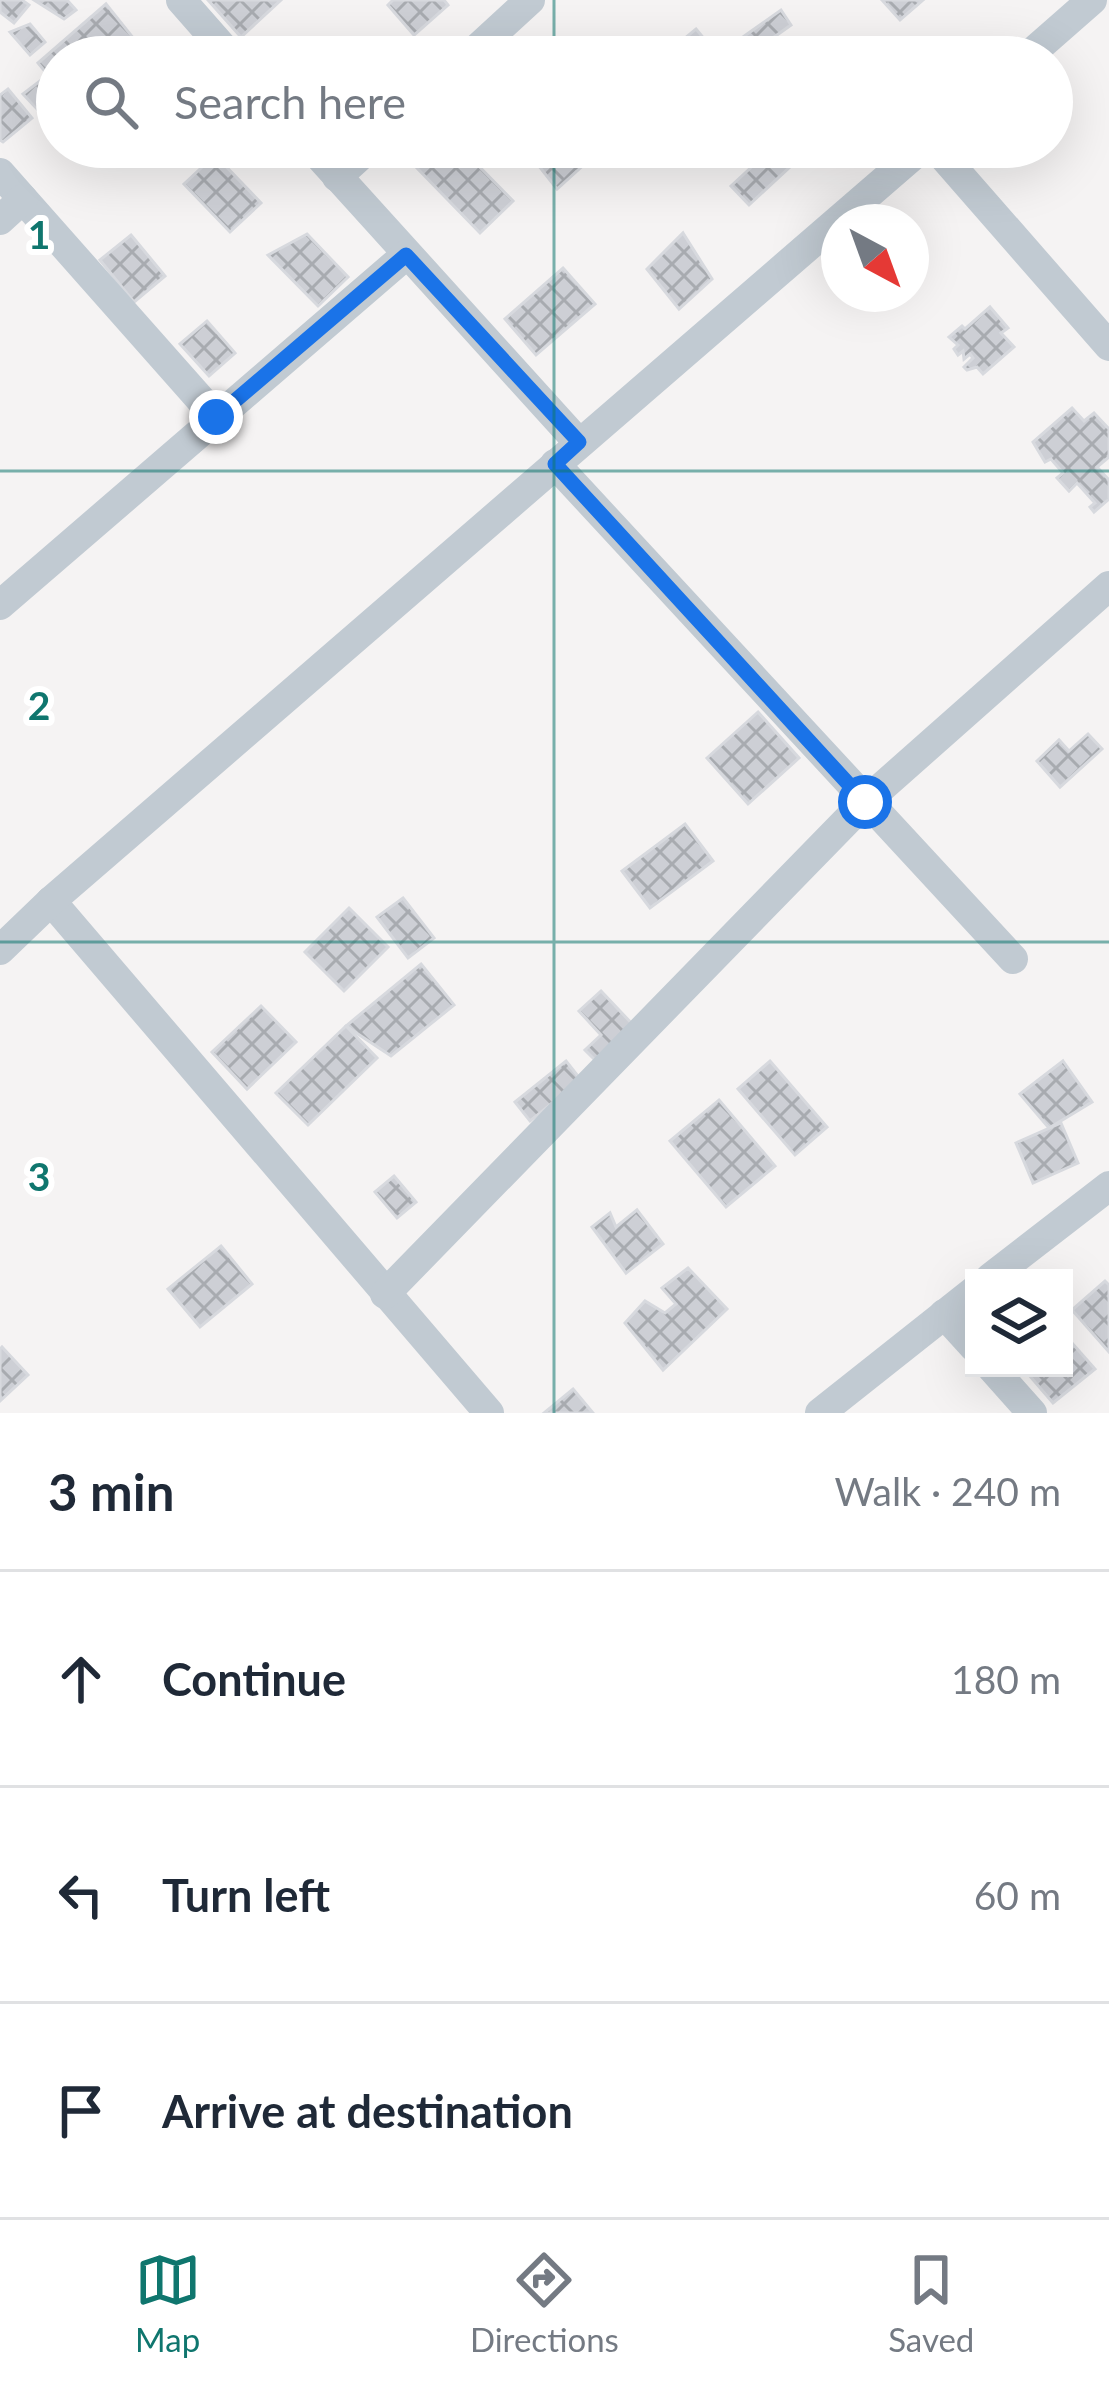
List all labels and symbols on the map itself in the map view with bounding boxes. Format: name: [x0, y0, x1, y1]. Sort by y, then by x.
north arrow: [821, 204, 929, 312]
text: 1: [28, 211, 50, 257]
route end: [189, 390, 243, 444]
text: 2: [28, 682, 50, 728]
route start: [838, 775, 892, 829]
text: 3: [28, 1153, 50, 1199]

